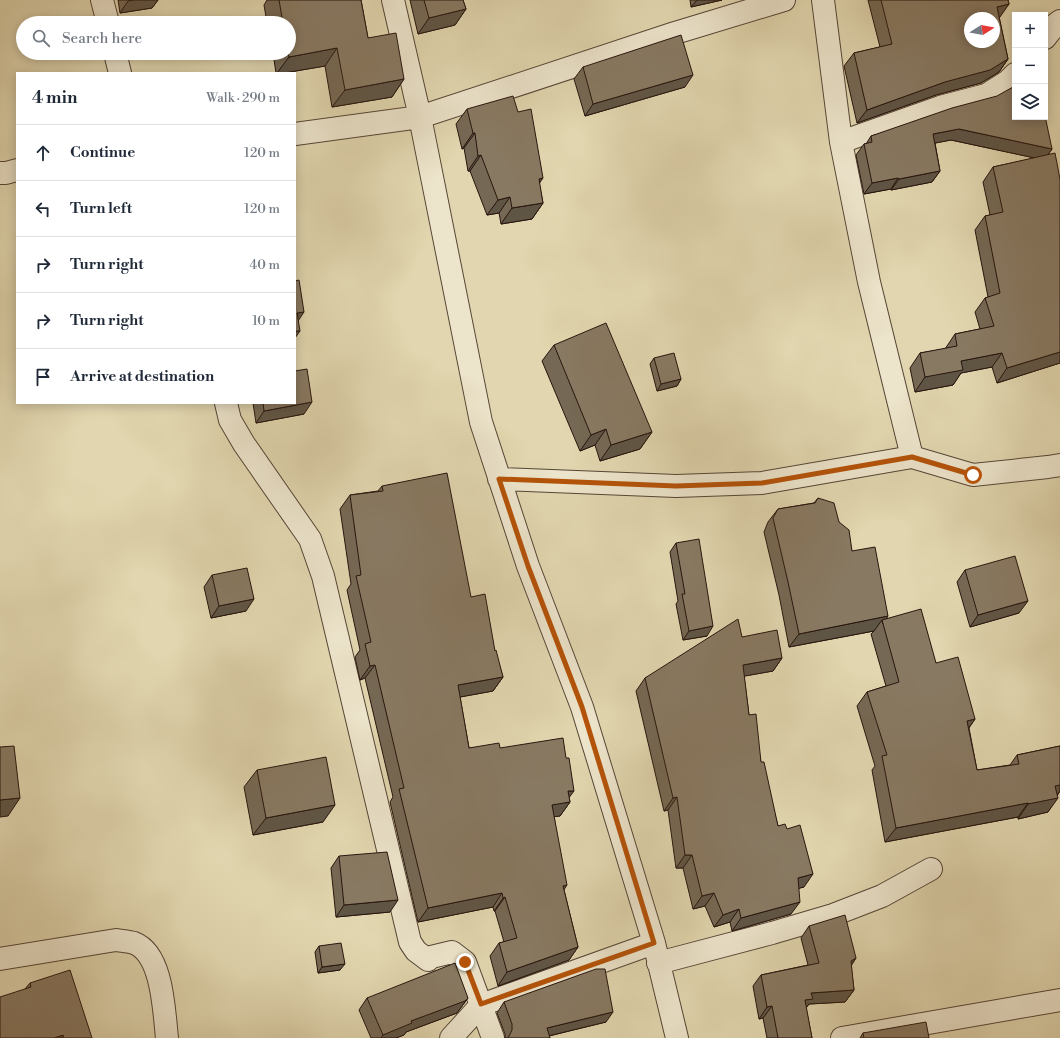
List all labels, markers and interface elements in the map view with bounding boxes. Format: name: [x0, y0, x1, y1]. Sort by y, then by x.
north arrow: [964, 12, 1000, 48]
map controls: [1012, 12, 1048, 120]
button: +: [1012, 12, 1048, 48]
search box: [16, 16, 296, 60]
icon: search: [30, 27, 52, 49]
text: Search here: [62, 29, 142, 48]
button: −: [1012, 48, 1048, 84]
button: layers: [1012, 84, 1048, 120]
text: 4 min: [32, 87, 77, 109]
text: Walk · 290 m: [206, 90, 280, 106]
icon: ahead: [32, 142, 54, 164]
text: Continue: [70, 143, 135, 162]
text: 120 m: [244, 145, 280, 161]
icon: left: [32, 198, 54, 220]
text: Turn left: [70, 199, 132, 218]
text: 120 m: [244, 201, 280, 217]
icon: right: [32, 254, 54, 276]
text: Turn right: [70, 255, 144, 274]
text: 40 m: [250, 257, 280, 273]
icon: right: [32, 310, 54, 332]
text: Turn right: [70, 311, 144, 330]
text: 10 m: [252, 313, 280, 329]
icon: arrive: [32, 366, 54, 388]
text: Arrive at destination: [70, 367, 214, 386]
route start: [964, 466, 982, 484]
route end: [456, 953, 474, 971]

